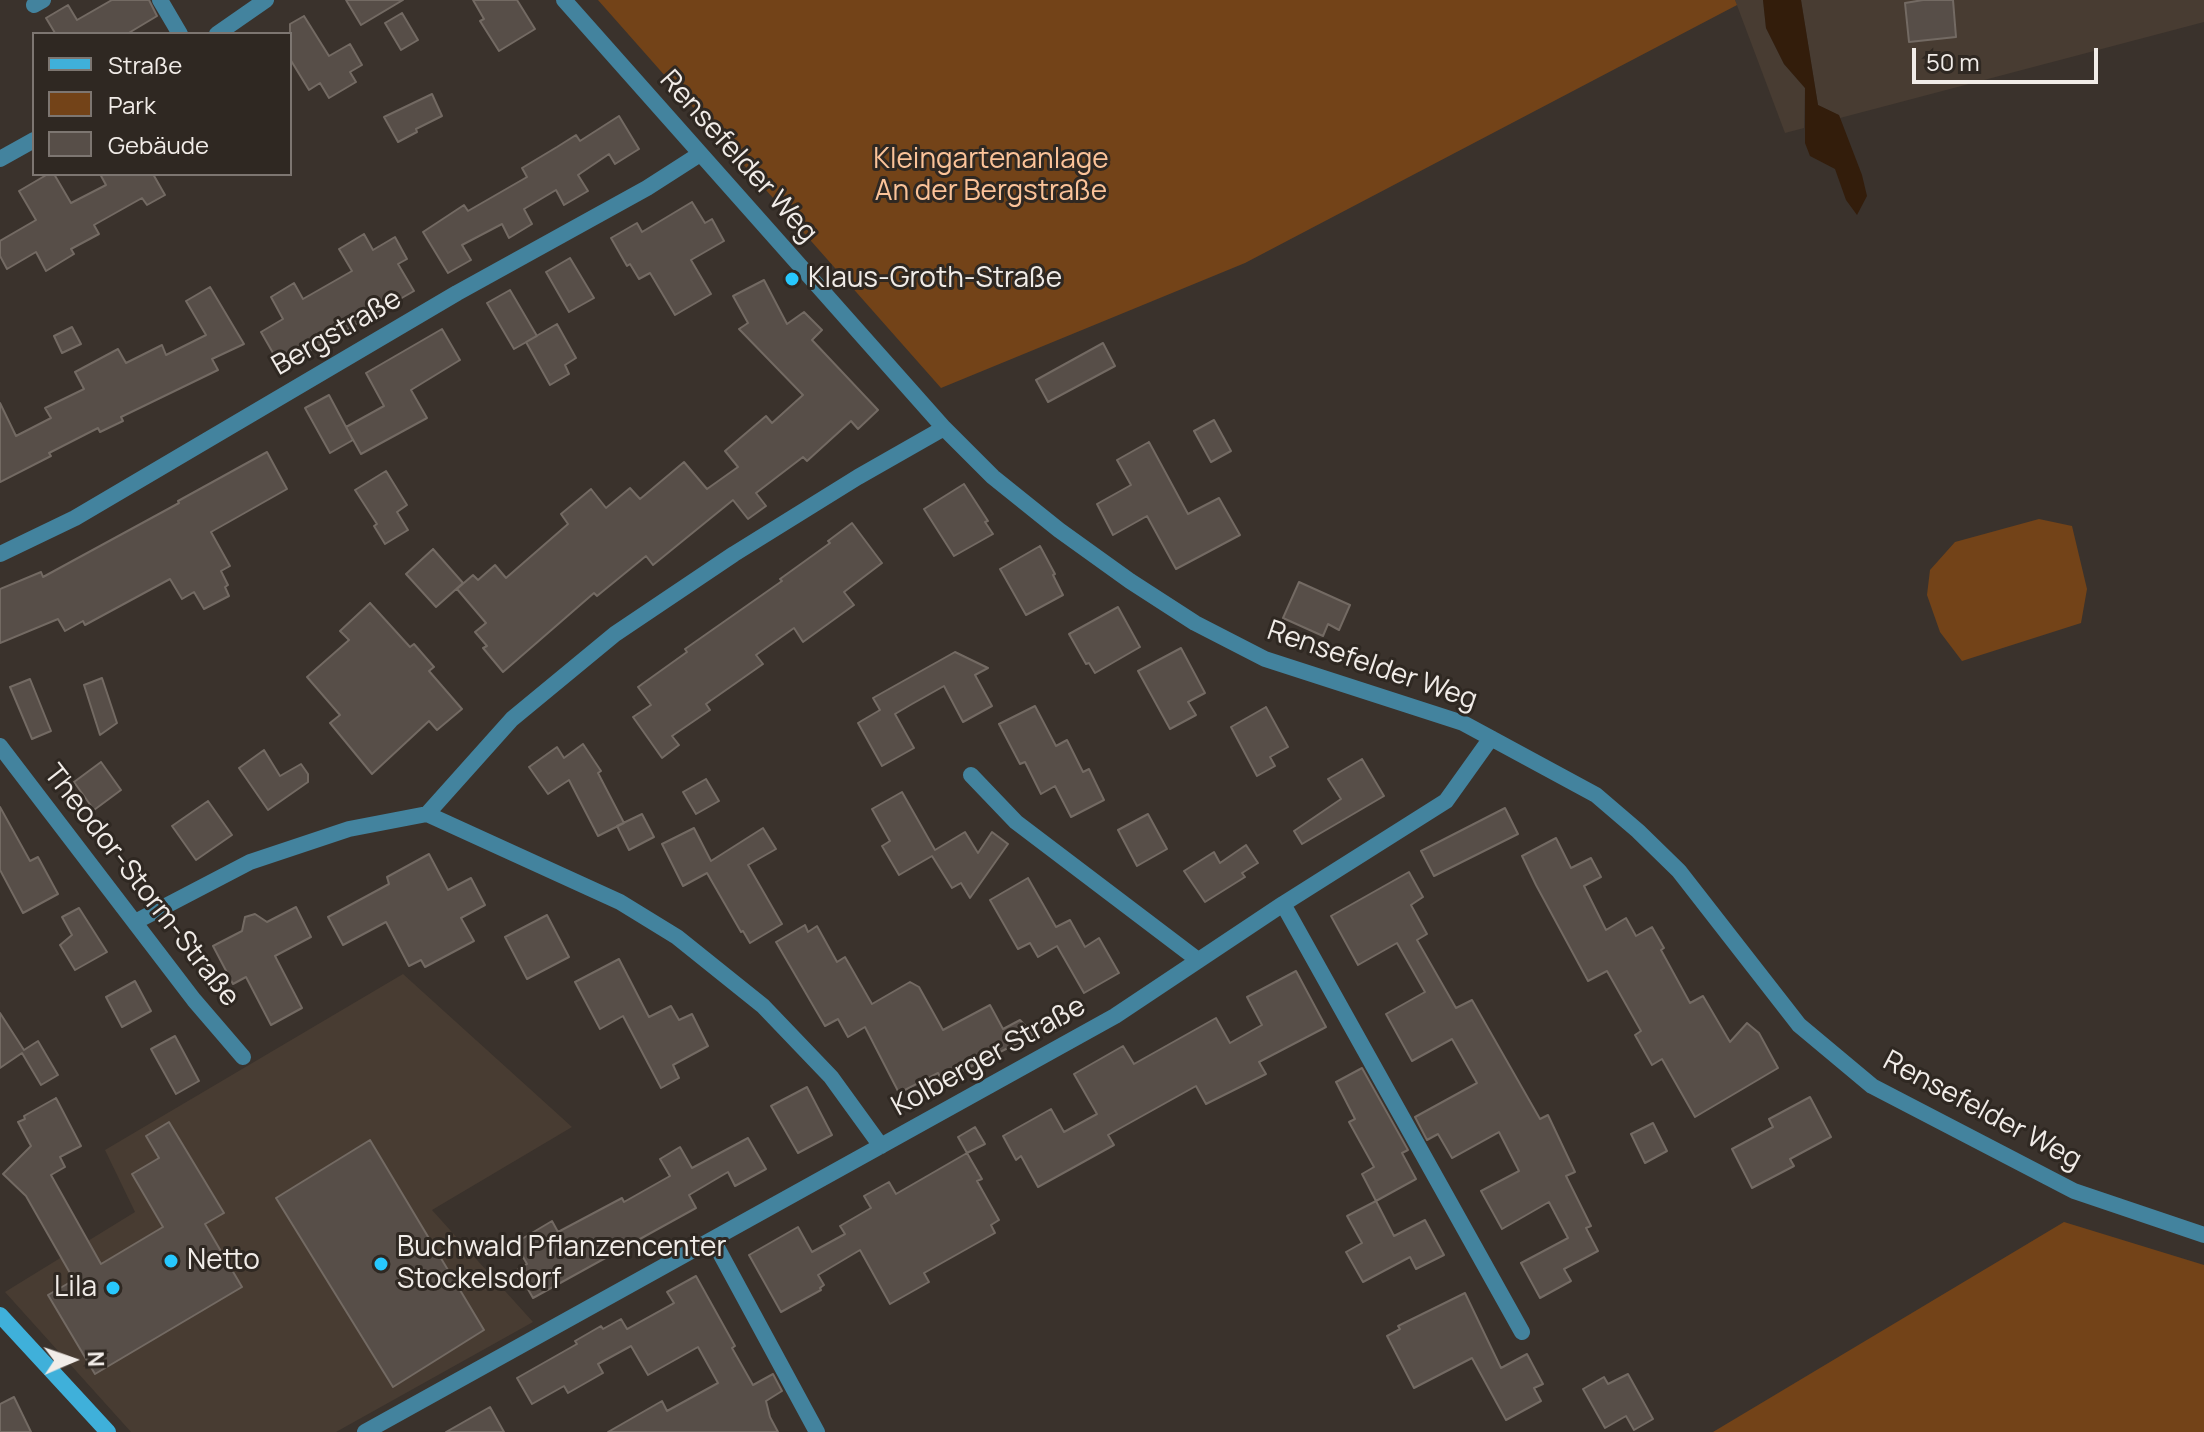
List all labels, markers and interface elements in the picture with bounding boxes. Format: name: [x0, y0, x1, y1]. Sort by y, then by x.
legend: [32, 32, 292, 176]
scale bar: [1916, 32, 2102, 82]
text: 50 m: [1926, 45, 1980, 78]
text: Straße: [108, 48, 182, 81]
street label: Rensefelder Weg: [652, 64, 824, 250]
text: Park: [108, 88, 156, 121]
text: Gebäude: [108, 128, 209, 161]
park label: Kleingartenanlage An der Bergstraße: [873, 143, 1109, 209]
place label: Klaus-Groth-Straße: [808, 262, 1062, 296]
marker: Klaus-Groth-Straße: [783, 270, 801, 288]
street label: Bergstraße: [266, 283, 408, 383]
street label: Rensefelder Weg: [1263, 614, 1481, 718]
street label: Theodor-Storm-Straße: [36, 758, 246, 1014]
street label: Kolberger Straße: [886, 990, 1092, 1124]
street label: Rensefelder Weg: [1877, 1045, 2087, 1177]
place label: Buchwald Pflanzencenter Stockelsdorf: [397, 1231, 727, 1297]
place label: Netto: [187, 1244, 260, 1278]
marker: Netto: [162, 1252, 180, 1270]
marker: Buchwald Pflanzencenter Stockelsdorf: [372, 1255, 390, 1273]
place label: Lila: [54, 1271, 97, 1305]
marker: Lila: [104, 1279, 122, 1297]
north arrow: [32, 1320, 112, 1400]
text: N: [81, 1351, 111, 1368]

